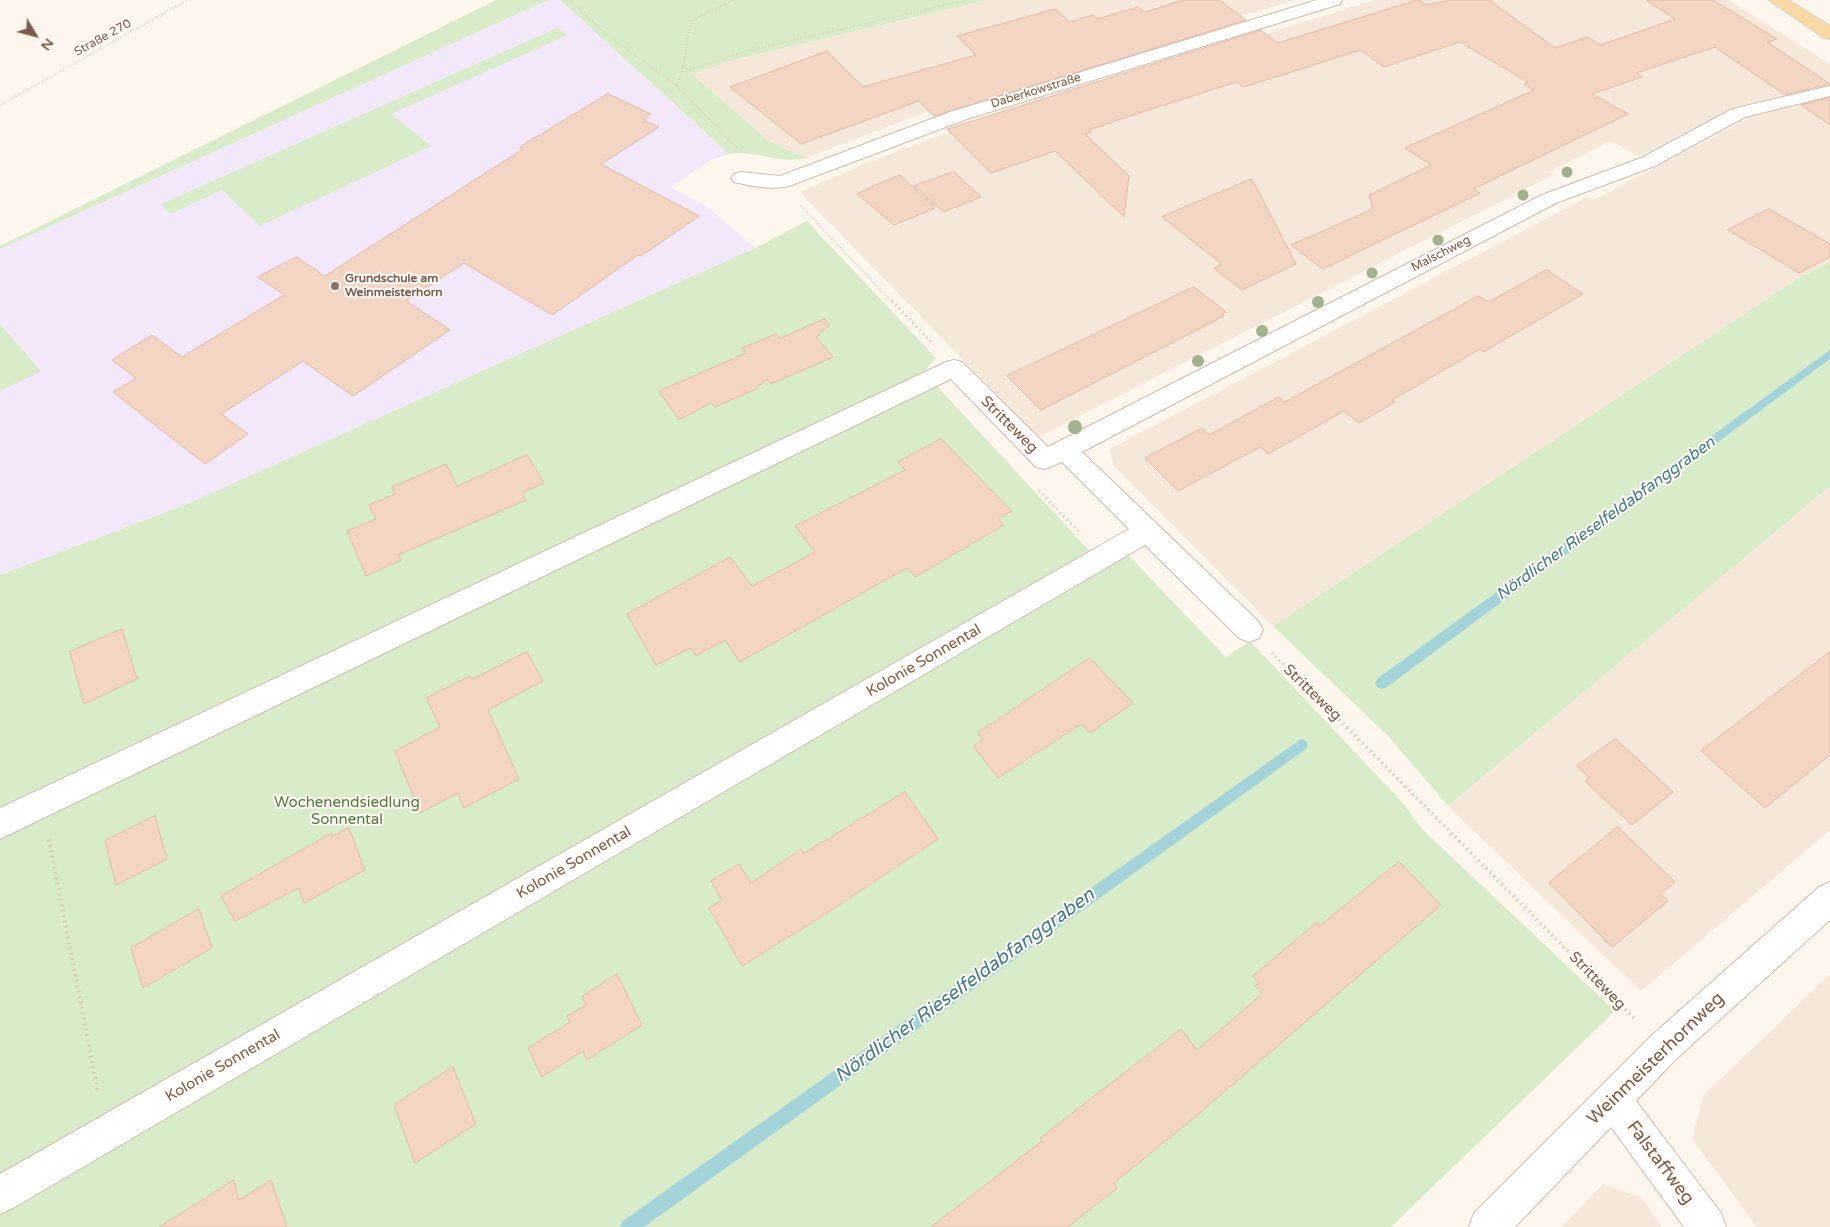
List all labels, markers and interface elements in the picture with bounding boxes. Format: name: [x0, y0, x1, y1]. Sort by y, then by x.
north arrow: [10, 10, 60, 60]
street label: Straße 270: [72, 16, 134, 60]
text: N: [37, 35, 58, 54]
street label: Daberkowstraße: [989, 70, 1083, 112]
street label: Malschweg: [1409, 233, 1473, 275]
place label: Grundschule am Weinmeisterhorn: [345, 272, 443, 300]
marker: Grundschule am Weinmeisterhorn: [329, 280, 341, 292]
street label: Stritteweg: [977, 393, 1041, 457]
water label: Nördlicher Rieselfeldabfanggraben: [1493, 433, 1719, 605]
street label: Kolonie Sonnental: [864, 621, 984, 701]
street label: Stritteweg: [1279, 661, 1345, 725]
park label: Wochenendsiedlung Sonnental: [274, 794, 420, 829]
street label: Kolonie Sonnental: [514, 823, 634, 903]
water label: Nördlicher Rieselfeldabfanggraben: [831, 884, 1099, 1088]
street label: Stritteweg: [1565, 948, 1629, 1014]
street label: Weinmeisterhornweg: [1583, 988, 1729, 1130]
street label: Kolonie Sonnental: [163, 1026, 283, 1106]
street label: Falstaffweg: [1622, 1117, 1698, 1209]

